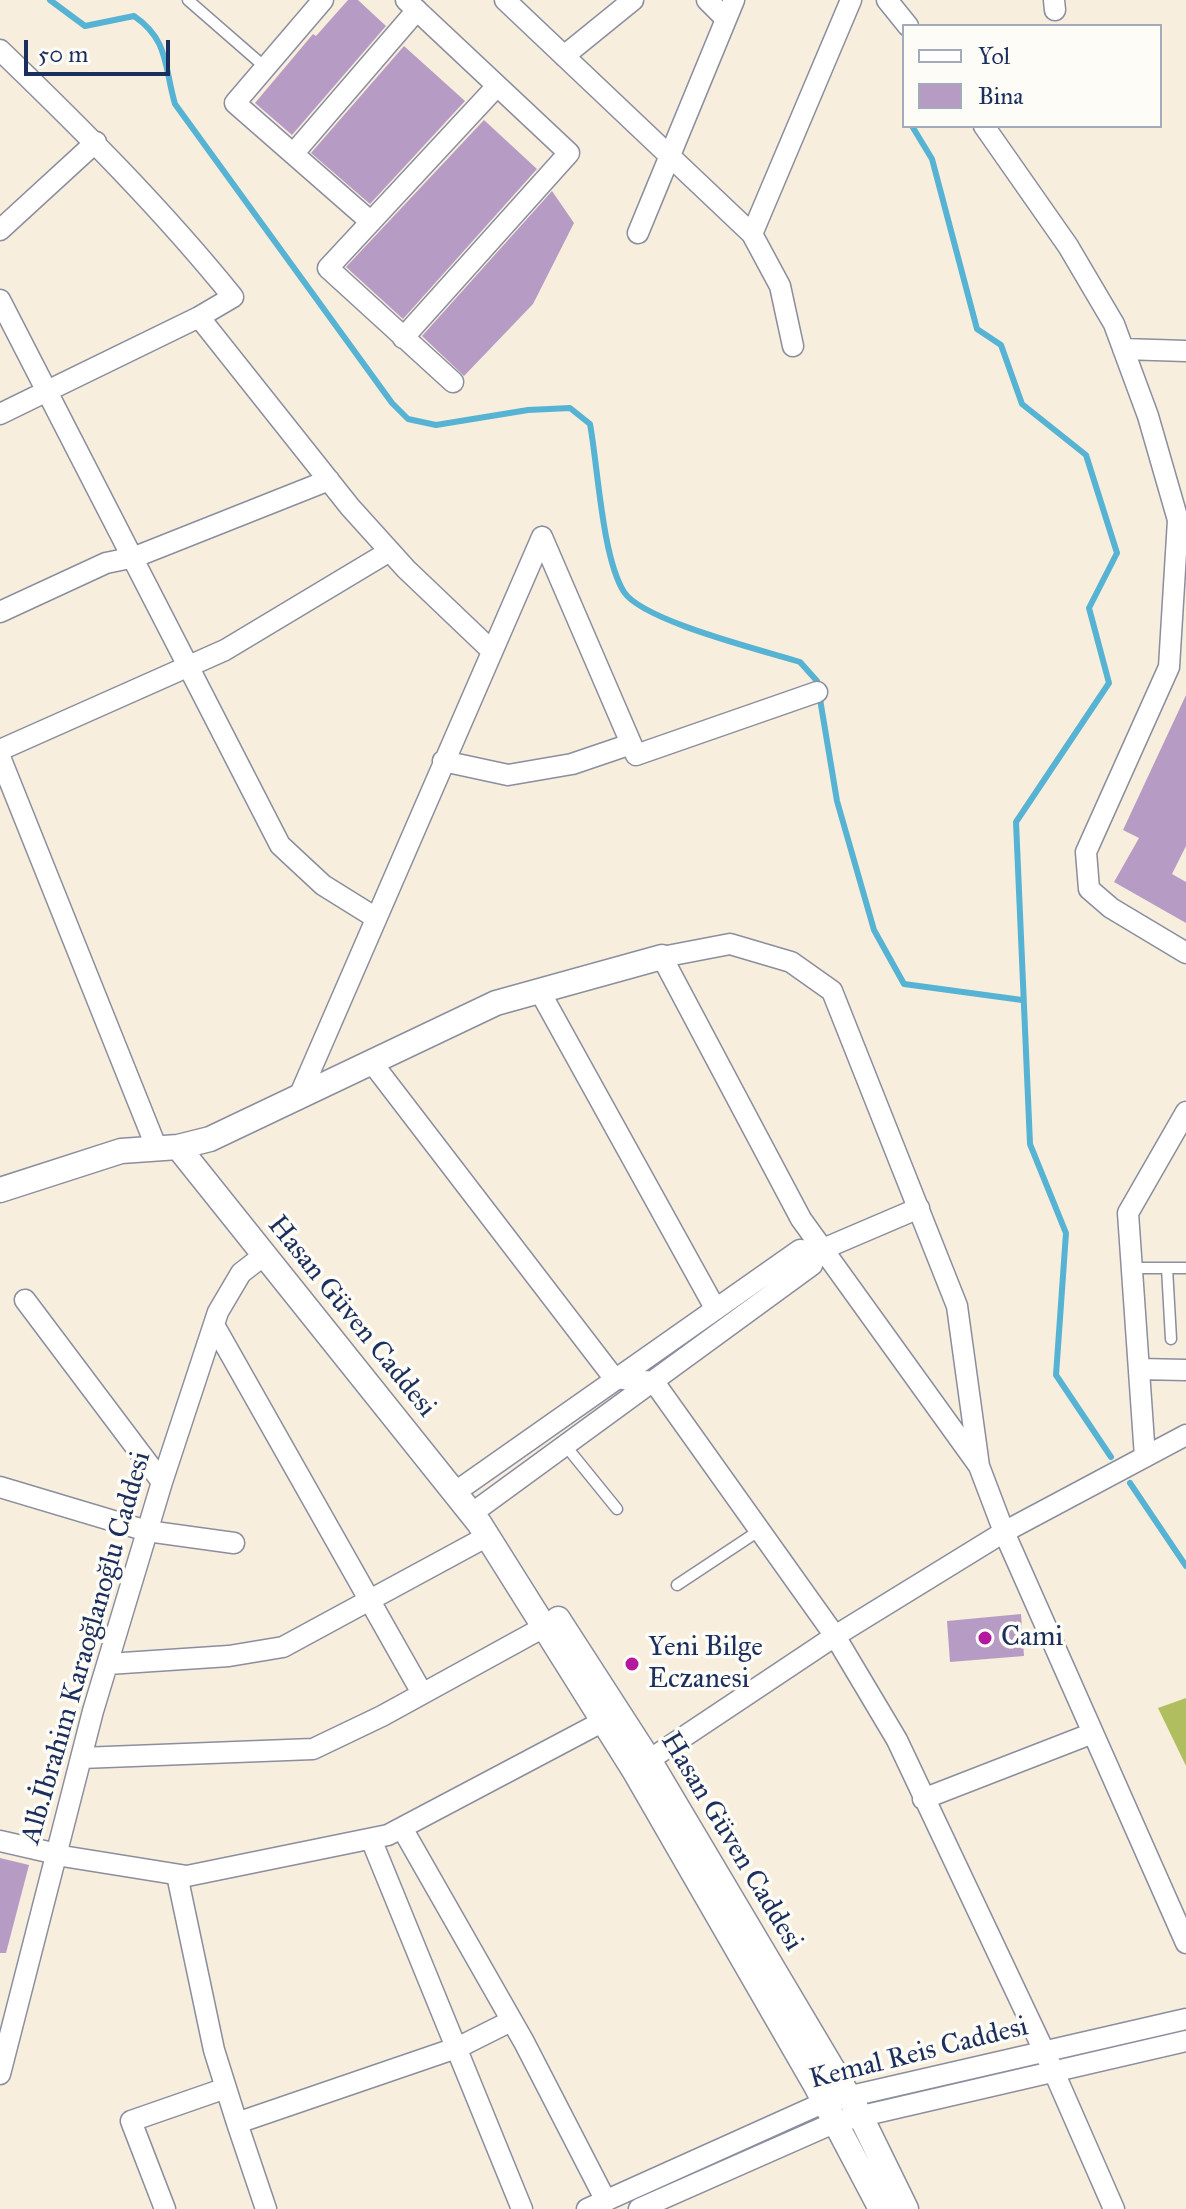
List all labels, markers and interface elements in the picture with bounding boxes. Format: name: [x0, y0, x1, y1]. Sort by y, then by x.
scale bar: [28, 24, 174, 74]
legend: [902, 24, 1162, 128]
text: 50 m: [38, 39, 88, 69]
text: Yol: [978, 41, 1010, 71]
text: Bina: [978, 81, 1024, 111]
street label: Hasan Güven Caddesi: [260, 1210, 442, 1424]
street label: Alb.İbrahim Karaoğlanoğlu Caddesi: [15, 1448, 159, 1848]
place label: Cami: [1001, 1621, 1063, 1655]
marker: Cami: [976, 1629, 994, 1647]
place label: Yeni Bilge Eczanesi: [648, 1631, 763, 1697]
marker: Yeni Bilge Eczanesi: [623, 1655, 641, 1673]
street label: Hasan Güven Caddesi: [652, 1727, 810, 1957]
street label: Kemal Reis Caddesi: [806, 2011, 1032, 2097]

